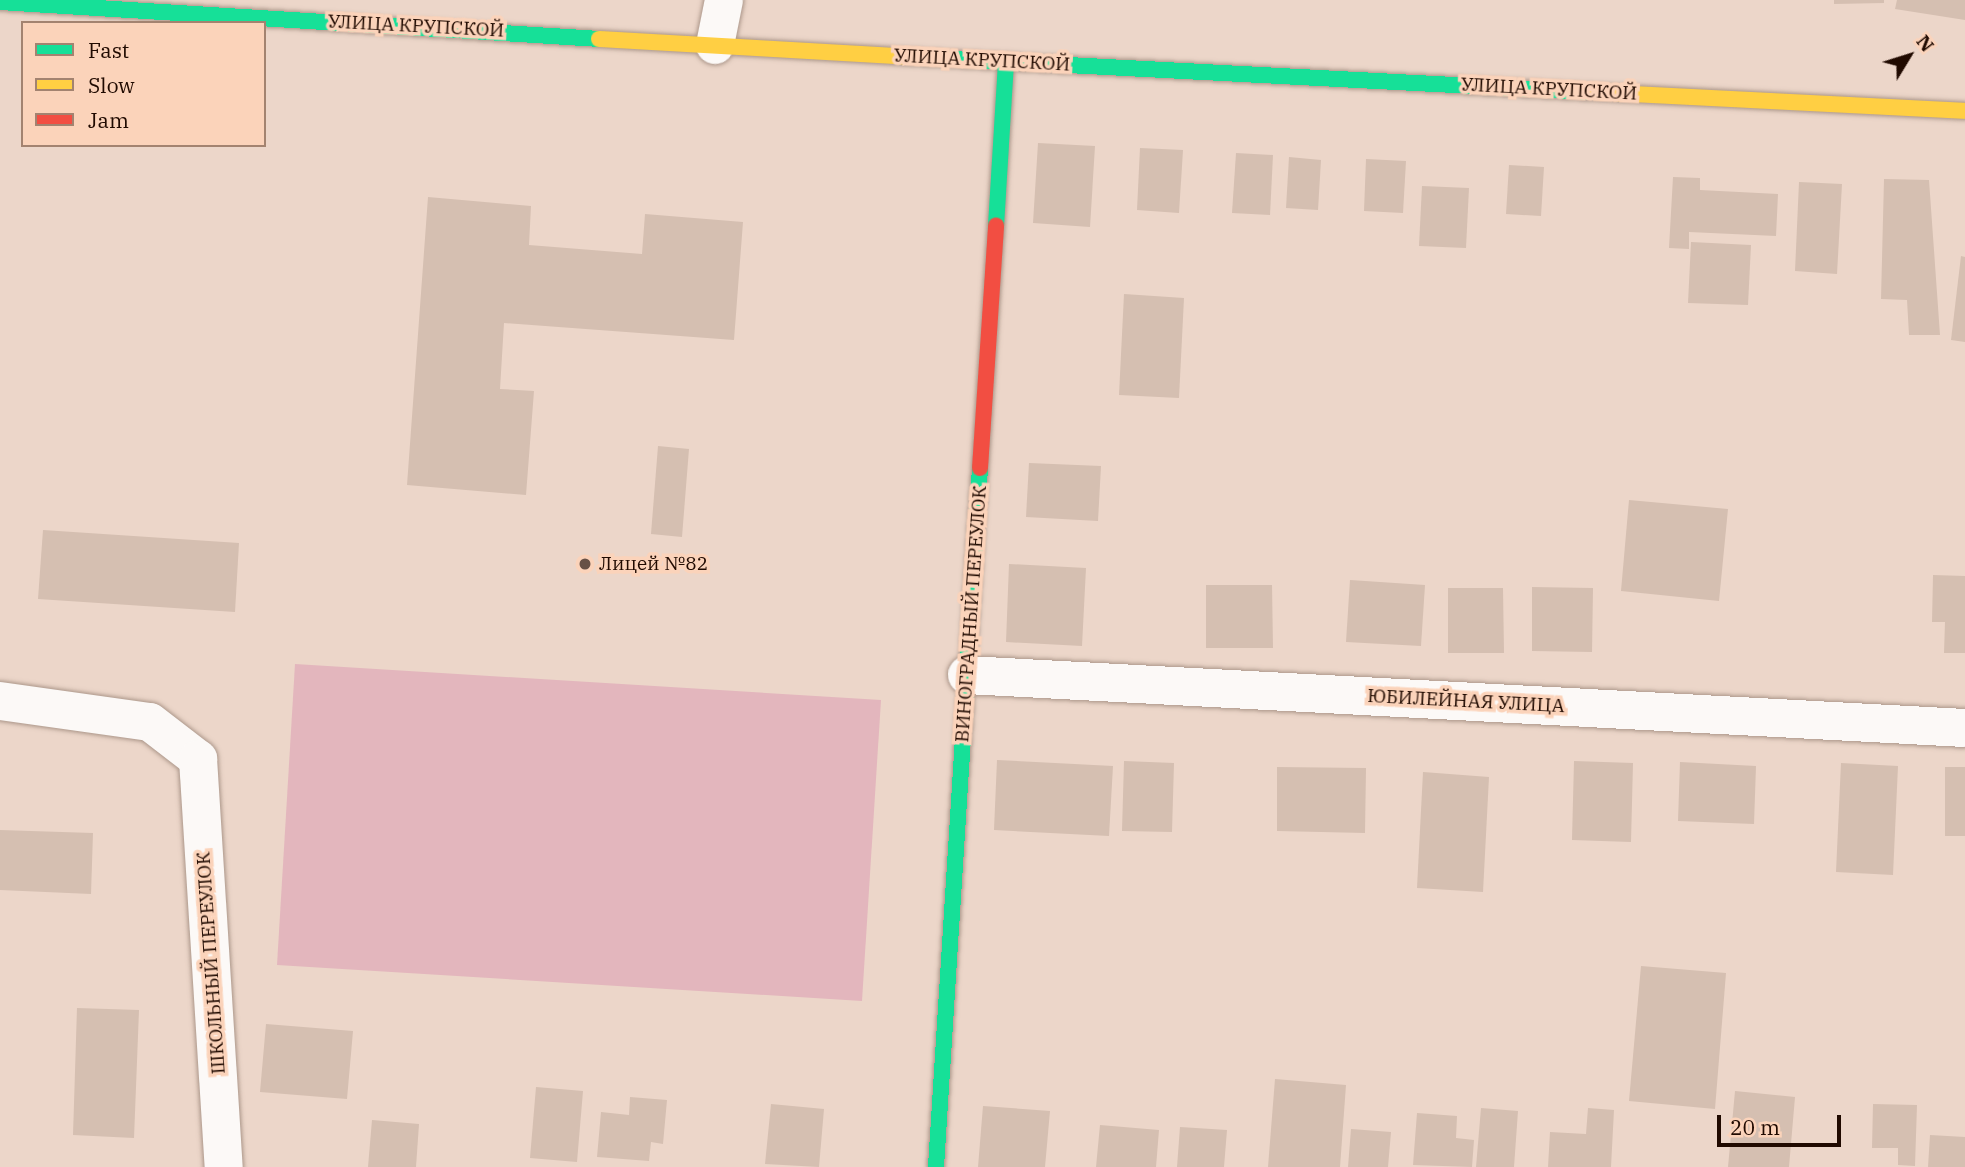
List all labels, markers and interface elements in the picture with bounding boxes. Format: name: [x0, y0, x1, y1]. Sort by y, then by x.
street label: УЛИЦА КРУПСКОЙ: [327, 10, 505, 42]
legend: [21, 21, 266, 147]
north arrow: [1874, 21, 1944, 91]
text: N: [1911, 30, 1940, 56]
text: Fast: [88, 36, 129, 64]
street label: УЛИЦА КРУПСКОЙ: [893, 44, 1071, 76]
text: Slow: [88, 71, 135, 99]
street label: УЛИЦА КРУПСКОЙ: [1460, 73, 1638, 105]
text: Jam: [88, 106, 129, 134]
street label: ВИНОГРАДНЫЙ ПЕРЕУЛОК: [951, 485, 991, 743]
place label: Лицей №82: [599, 553, 708, 575]
marker: Лицей №82: [577, 556, 593, 572]
street label: ЮБИЛЕЙНАЯ УЛИЦА: [1367, 684, 1565, 718]
street label: ШКОЛЬНЫЙ ПЕРЕУЛОК: [192, 851, 230, 1075]
scale bar: [1720, 1100, 1844, 1144]
text: 20 m: [1730, 1113, 1780, 1141]

